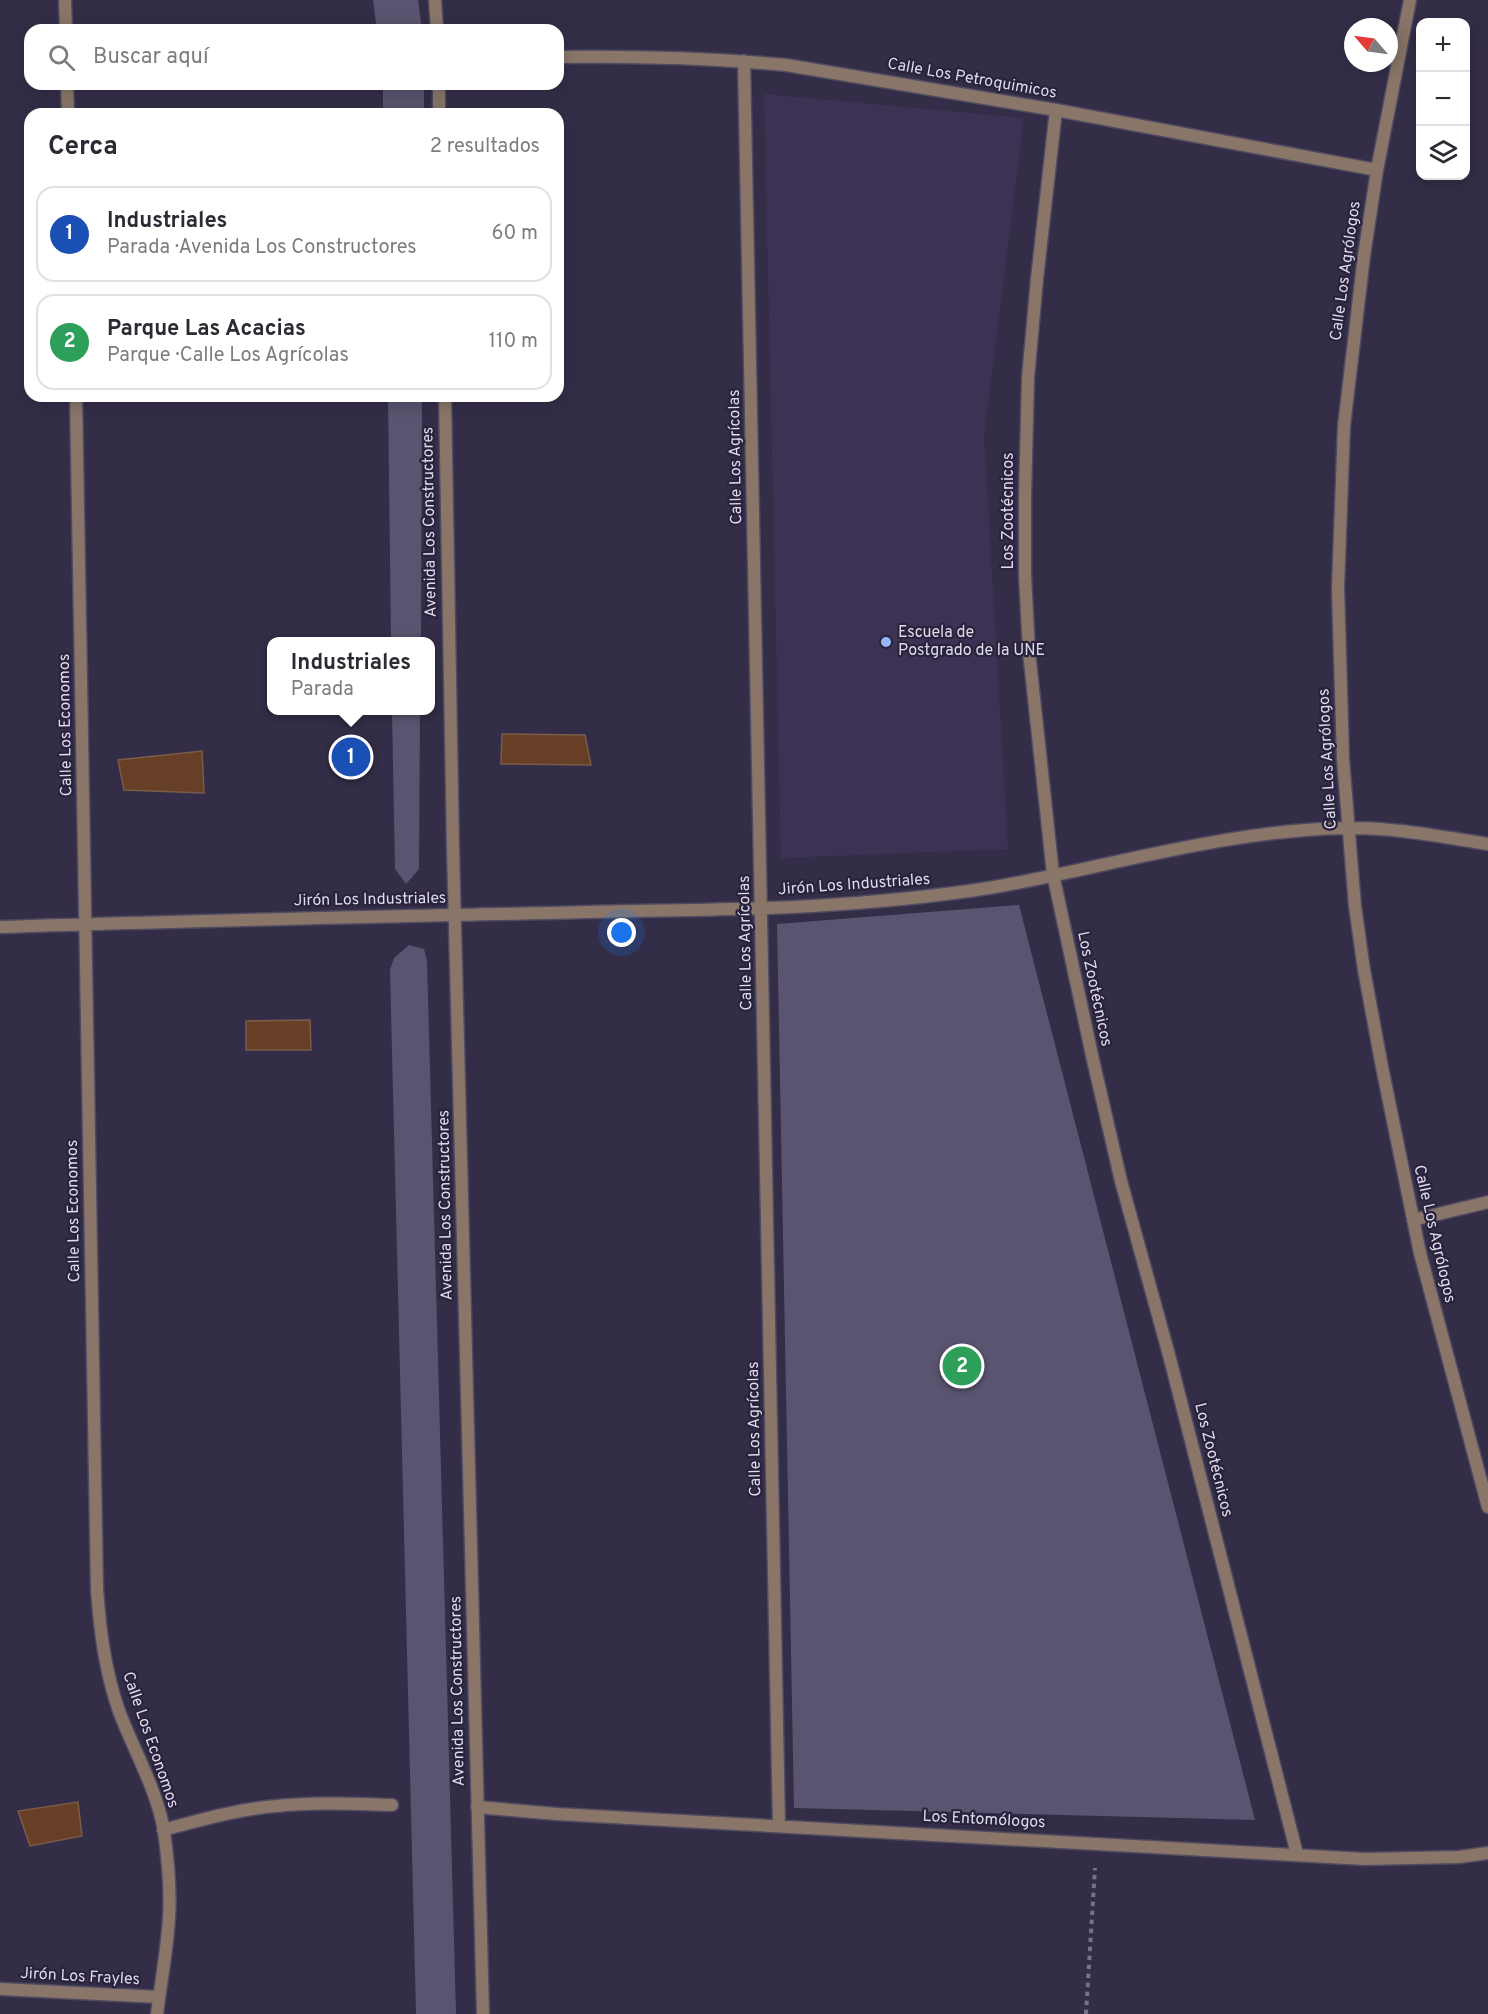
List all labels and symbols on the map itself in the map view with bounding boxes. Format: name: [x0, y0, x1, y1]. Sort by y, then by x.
north arrow: [1344, 18, 1398, 72]
street label: Calle Los Petroquimicos: [886, 54, 1058, 104]
street label: Calle Los Agrólogos: [1326, 200, 1366, 342]
street label: Calle Los Agrícolas: [725, 389, 747, 525]
street label: Avenida Los Constructores: [418, 427, 442, 617]
street label: Los Zootécnicos: [999, 452, 1019, 570]
place label: Escuela de Postgrado de la UNE: [898, 623, 1045, 661]
marker: Escuela de Postgrado de la UNE: [879, 635, 893, 649]
street label: Calle Los Economos: [55, 654, 77, 796]
street label: Calle Los Agrólogos: [1314, 688, 1342, 830]
pin: 1: [332, 734, 370, 780]
street label: Jirón Los Industriales: [777, 870, 931, 900]
street label: Calle Los Agrícolas: [735, 875, 757, 1011]
street label: Jirón Los Industriales: [294, 889, 446, 911]
your location: [607, 918, 636, 947]
street label: Los Zootécnicos: [1072, 930, 1116, 1048]
street label: Avenida Los Constructores: [434, 1110, 458, 1300]
street label: Calle Los Economos: [63, 1140, 85, 1282]
street label: Calle Los Agrólogos: [1408, 1163, 1460, 1305]
pin: 2: [942, 1344, 982, 1388]
street label: Calle Los Agrícolas: [744, 1361, 766, 1497]
street label: Los Zootécnicos: [1189, 1401, 1237, 1519]
street label: Avenida Los Constructores: [446, 1596, 470, 1786]
street label: Calle Los Economos: [117, 1669, 183, 1811]
street label: Los Entomólogos: [922, 1807, 1046, 1833]
street label: Jirón Los Frayles: [20, 1964, 140, 1990]

